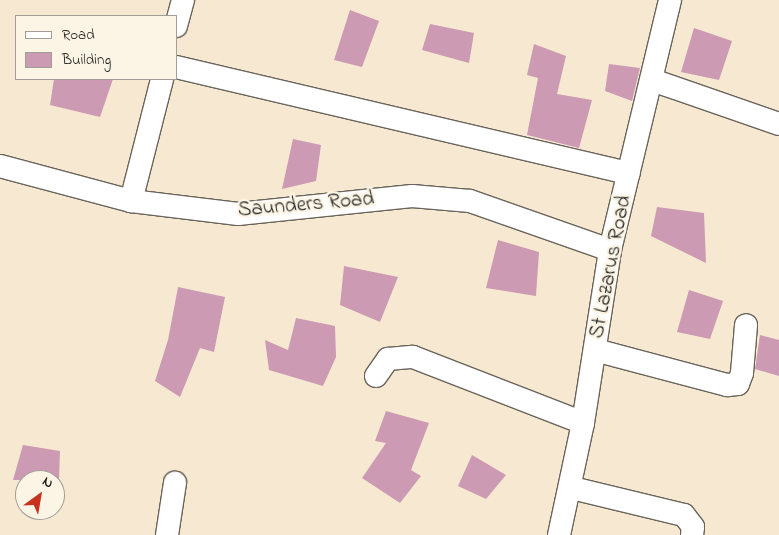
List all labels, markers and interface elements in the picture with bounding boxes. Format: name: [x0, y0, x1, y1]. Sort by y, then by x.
legend: [15, 15, 178, 80]
text: Road: [62, 24, 95, 46]
text: Building: [62, 49, 111, 71]
street label: Saunders Road: [237, 187, 375, 223]
street label: St Lazarus Road: [585, 193, 637, 341]
north arrow: [15, 470, 65, 520]
text: N: [38, 471, 57, 494]

